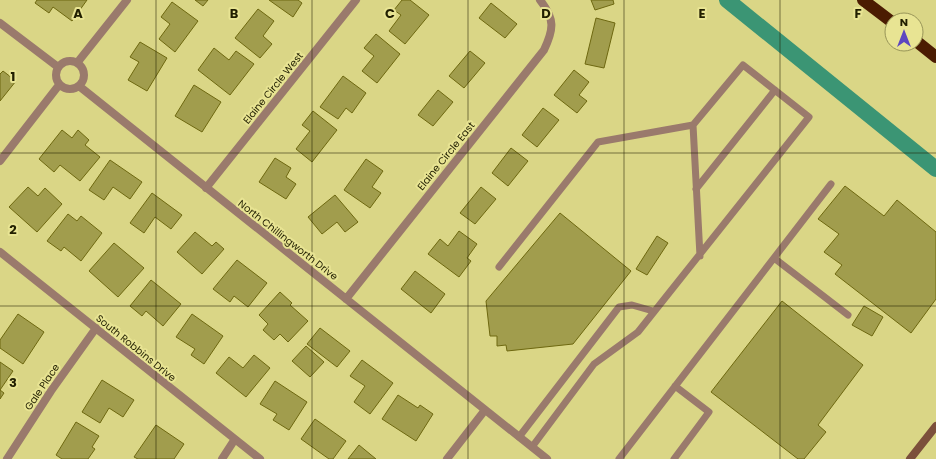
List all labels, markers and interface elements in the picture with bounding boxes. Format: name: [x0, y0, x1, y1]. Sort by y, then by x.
text: A: [73, 4, 83, 23]
text: B: [230, 4, 239, 23]
text: C: [385, 4, 395, 23]
text: D: [541, 4, 551, 23]
text: E: [698, 4, 706, 23]
text: F: [854, 4, 862, 23]
north arrow: [884, 12, 924, 52]
text: N: [900, 14, 908, 30]
street label: Elaine Circle West: [239, 49, 307, 127]
text: 1: [11, 67, 15, 86]
street label: Elaine Circle East: [414, 118, 479, 193]
street label: North Chillingworth Drive: [235, 196, 341, 284]
text: 2: [9, 220, 17, 239]
street label: South Robbins Drive: [93, 311, 179, 385]
street label: Gale Place: [21, 361, 63, 413]
text: 3: [9, 373, 17, 392]

